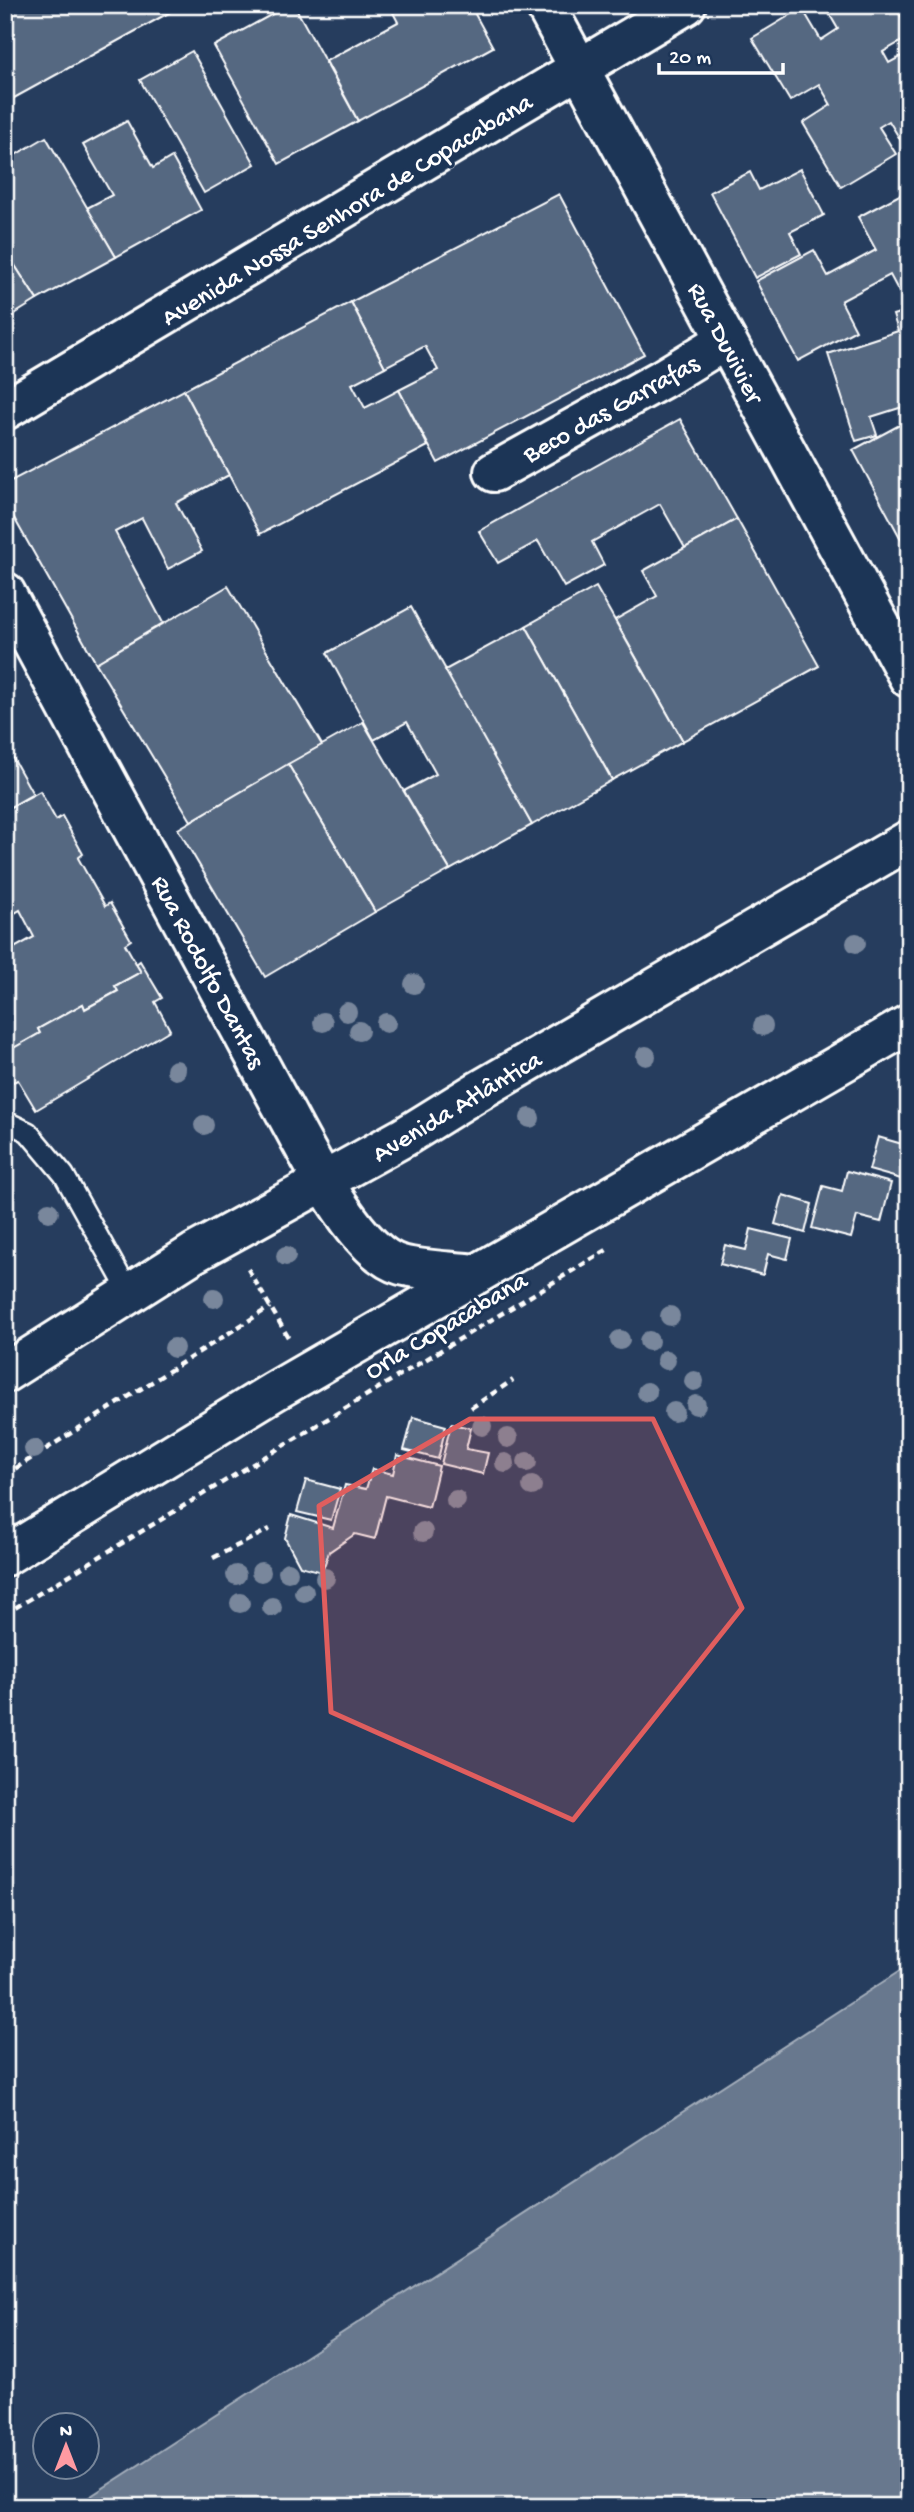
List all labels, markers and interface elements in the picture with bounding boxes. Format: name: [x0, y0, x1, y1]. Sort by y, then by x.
scale bar: [659, 32, 783, 76]
text: 20 m: [669, 47, 711, 72]
street label: Avenida Nossa Senhora de Copacabana: [157, 88, 541, 335]
street label: Rua Duvivier: [678, 278, 769, 412]
street label: Beco das Garrafas: [518, 349, 707, 473]
street label: Rua Rodolfo Dantas: [142, 871, 271, 1076]
street label: Avenida Atlântica: [368, 1045, 550, 1172]
street label: Orla Copacabana: [360, 1266, 536, 1389]
north arrow: [32, 2410, 102, 2480]
text: N: [60, 2421, 72, 2444]

